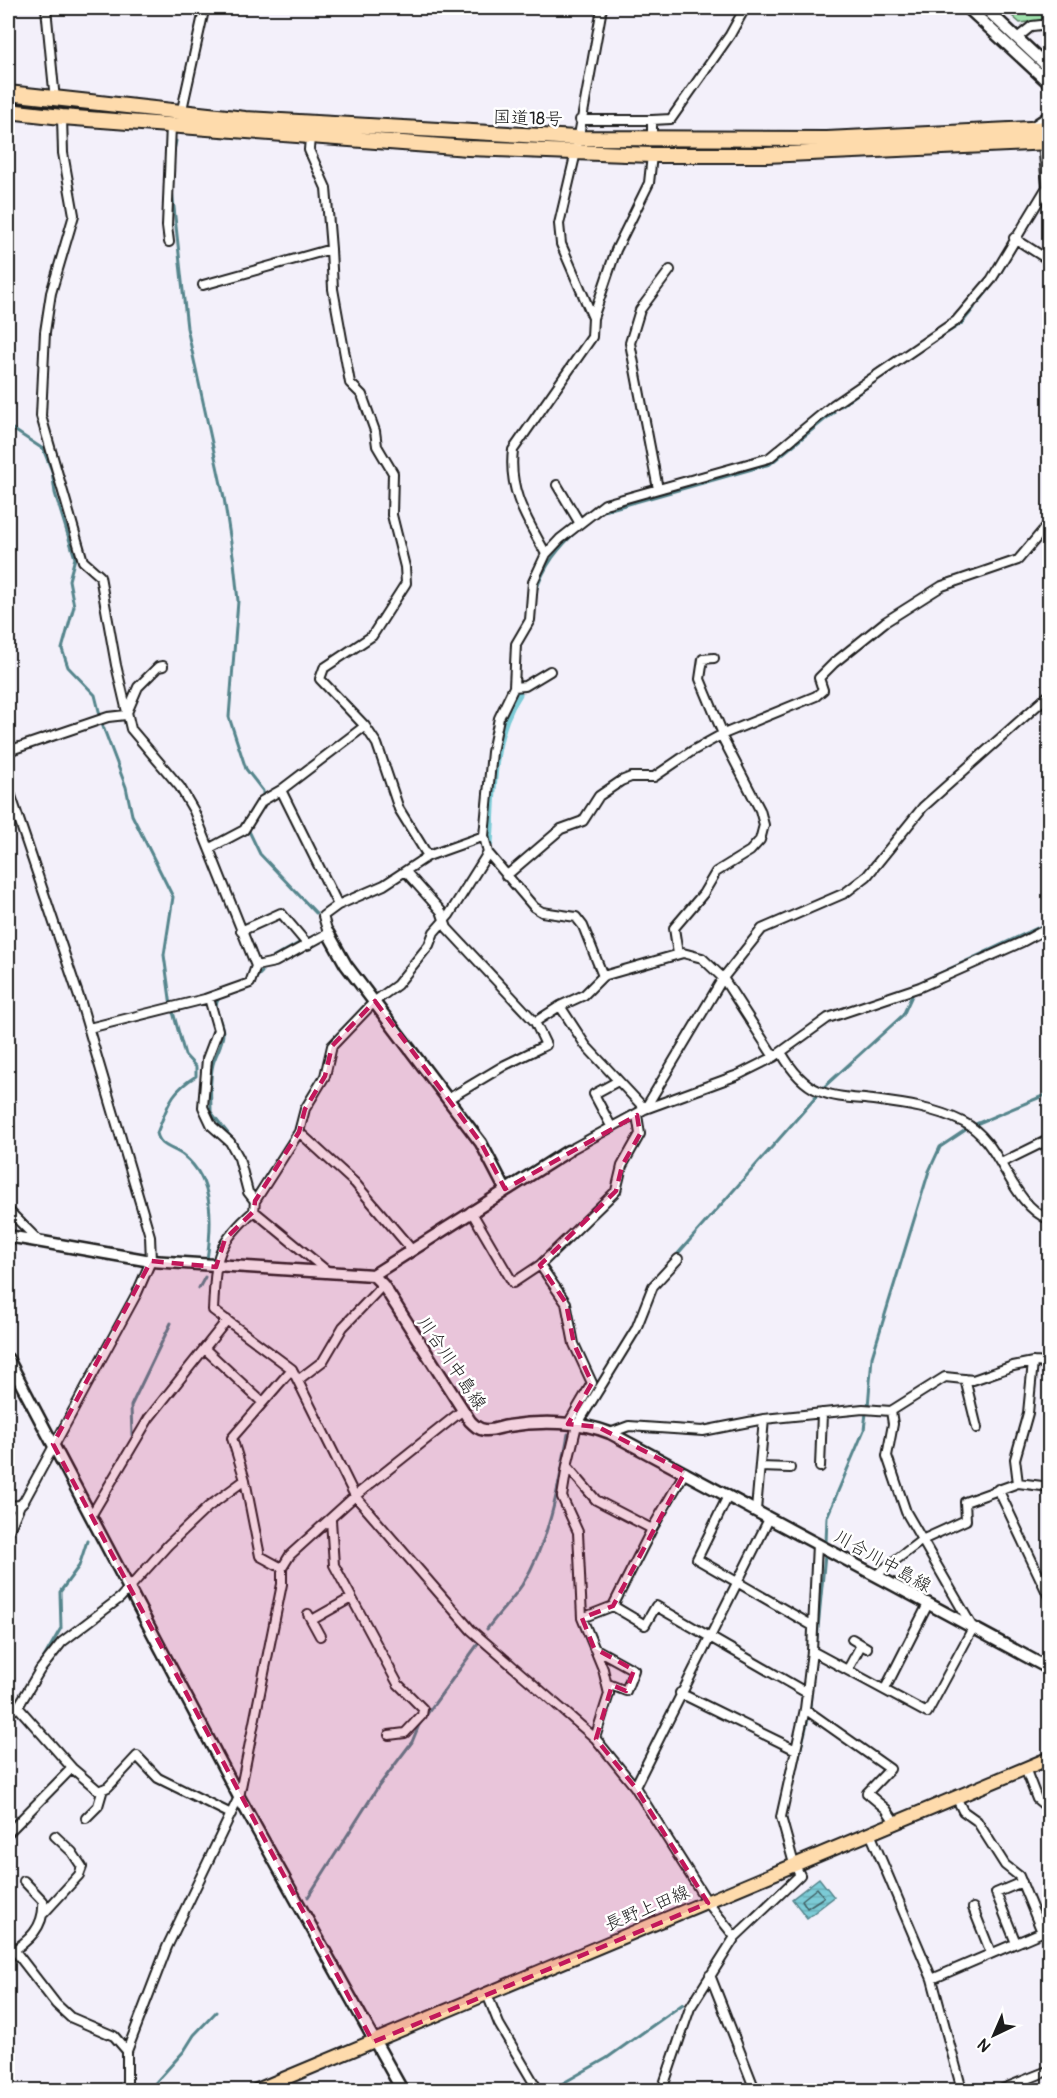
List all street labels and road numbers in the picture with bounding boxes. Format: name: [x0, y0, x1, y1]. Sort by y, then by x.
street label: 国道18号: [493, 106, 563, 131]
street label: 川合川中島線: [412, 1312, 491, 1414]
street label: 川合川中島線: [830, 1525, 936, 1598]
street label: 長野上田線: [601, 1880, 693, 1937]

